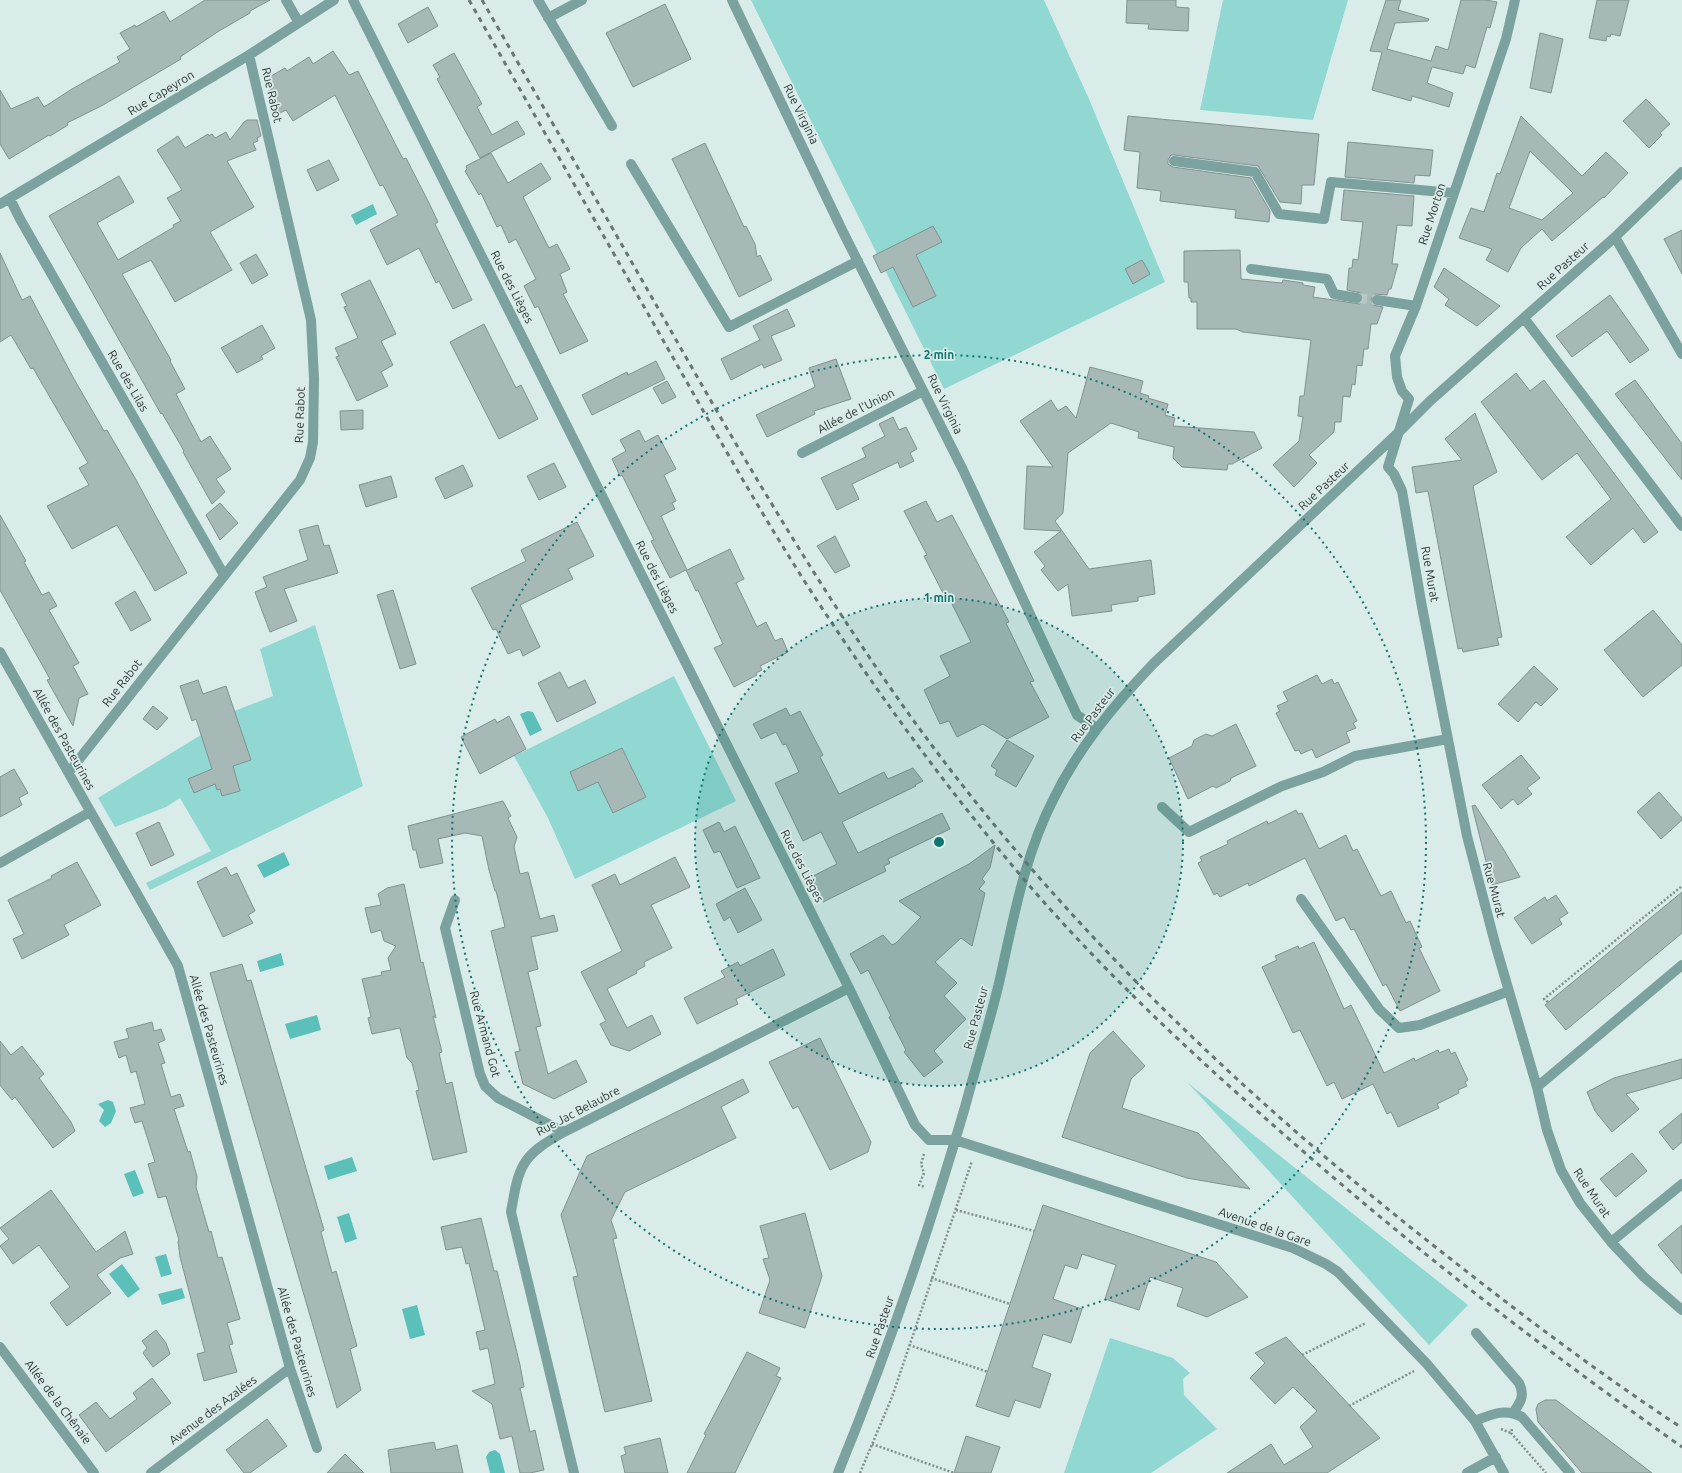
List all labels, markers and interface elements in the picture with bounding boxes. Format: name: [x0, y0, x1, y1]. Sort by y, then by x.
street label: Rue Rabot: [260, 66, 285, 124]
street label: Rue Capeyron: [125, 68, 196, 117]
street label: Rue Virginia: [781, 82, 822, 146]
street label: Rue Morton: [1415, 181, 1448, 246]
street label: Rue Pasteur: [1534, 239, 1591, 292]
street label: Rue des Lièges: [489, 248, 536, 325]
street label: Rue des Lilas: [106, 348, 151, 414]
text: 2 min: [924, 348, 954, 361]
street label: Rue Virginia: [925, 372, 966, 436]
street label: Rue Rabot: [292, 386, 307, 443]
street label: Allée de l'Union: [815, 386, 896, 435]
street label: Rue Pasteur: [1296, 458, 1352, 513]
street label: Rue des Lièges: [634, 538, 681, 615]
street label: Rue Murat: [1419, 545, 1442, 603]
text: 1 min: [924, 591, 954, 604]
street label: Rue Rabot: [99, 656, 144, 709]
street label: Rue Pasteur: [1068, 685, 1118, 745]
street label: Allée des Pasteurines: [31, 686, 98, 792]
street label: Rue des Lièges: [779, 827, 826, 904]
centre of rings: [932, 835, 946, 849]
street label: Rue Murat: [1481, 861, 1508, 919]
street label: Allée des Pasteurines: [187, 973, 232, 1087]
street label: Rue Pasteur: [961, 984, 990, 1051]
street label: Rue Armand Got: [468, 989, 503, 1079]
street label: Rue Jac Belaubre: [534, 1083, 622, 1138]
street label: Rue Murat: [1571, 1166, 1614, 1220]
street label: Avenue de la Gare: [1217, 1205, 1313, 1248]
street label: Allée des Pasteurines: [275, 1285, 320, 1399]
street label: Rue Pasteur: [863, 1294, 896, 1360]
street label: Allée de la Chênaie: [23, 1357, 94, 1446]
street label: Avenue des Azalées: [166, 1373, 259, 1447]

